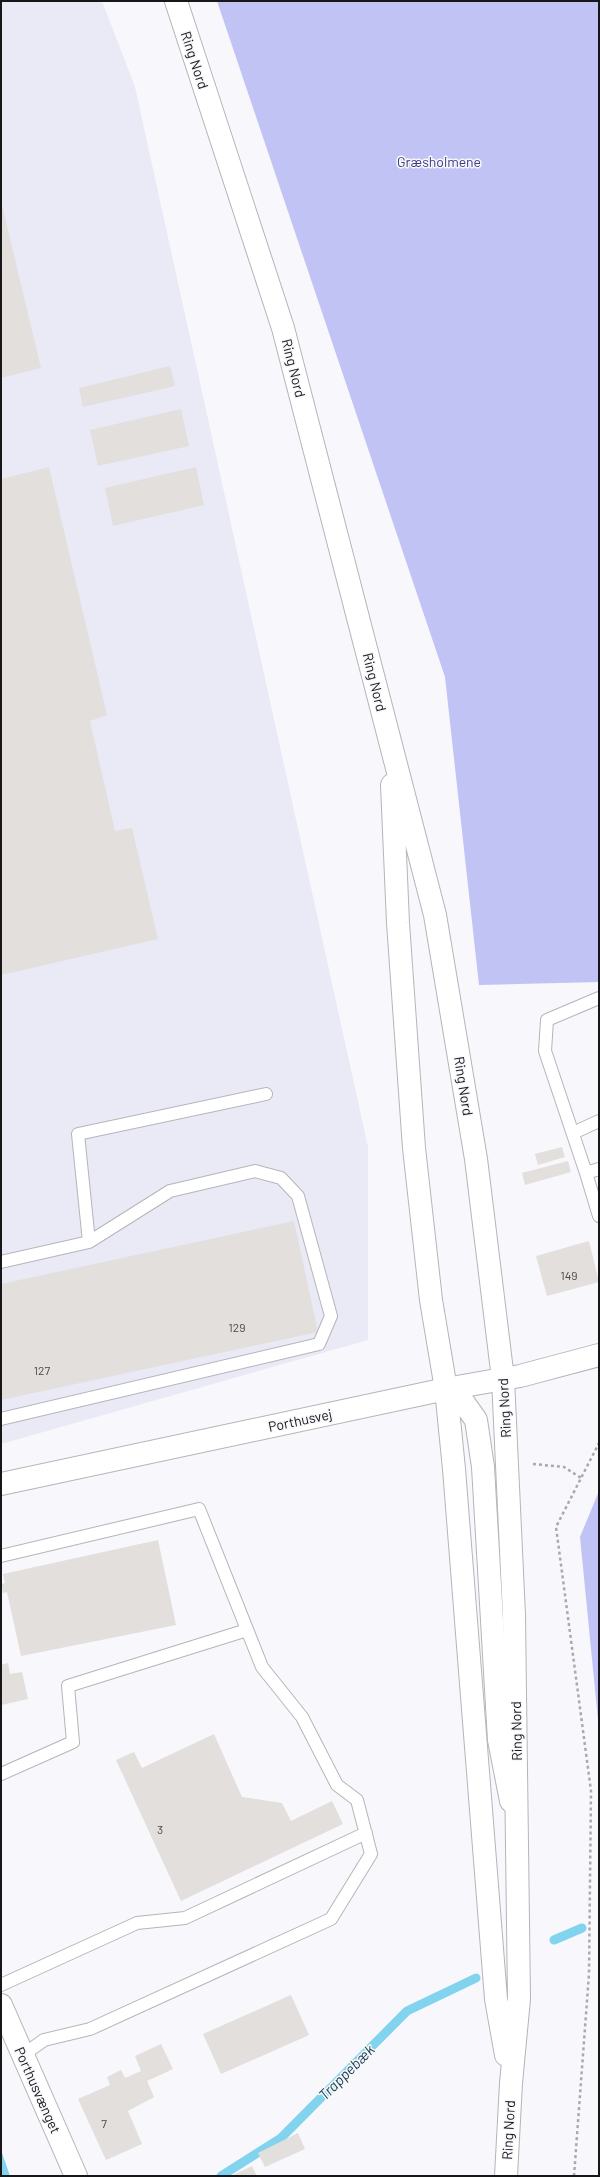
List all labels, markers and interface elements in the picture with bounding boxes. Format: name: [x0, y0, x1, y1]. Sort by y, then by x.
street label: Ring Nord: [178, 29, 212, 91]
park label: Græsholmene: [397, 153, 481, 170]
street label: Ring Nord: [279, 337, 309, 399]
street label: Ring Nord: [360, 651, 390, 713]
street label: Ring Nord: [451, 1055, 477, 1117]
house number: 149: [560, 1268, 578, 1282]
house number: 129: [229, 1320, 245, 1334]
house number: 127: [34, 1363, 50, 1377]
street label: Ring Nord: [494, 1378, 514, 1438]
street label: Porthusvej: [267, 1405, 333, 1435]
street label: Ring Nord: [507, 1701, 525, 1761]
house number: 3: [157, 1822, 163, 1836]
water label: Trappebæk: [314, 2040, 378, 2104]
street label: Porthusvænget: [11, 2044, 65, 2136]
street label: Ring Nord: [498, 2100, 518, 2160]
house number: 7: [101, 2116, 107, 2130]

